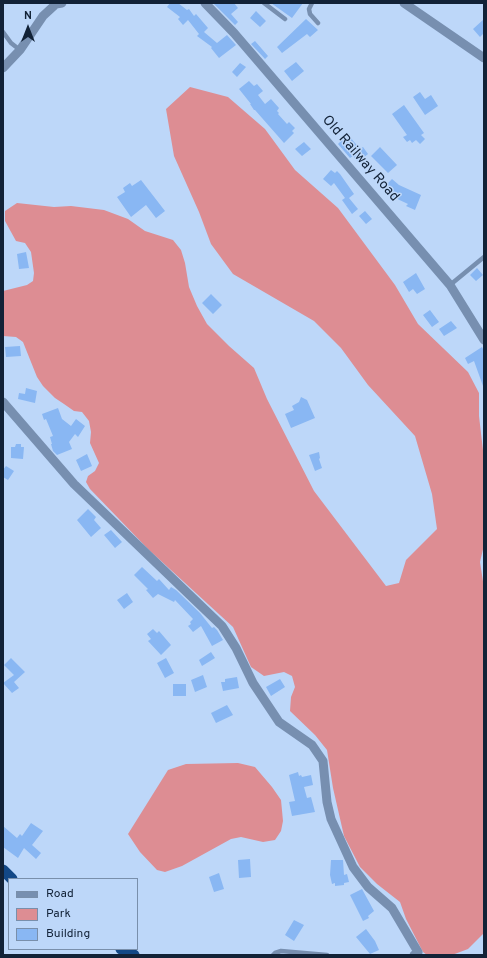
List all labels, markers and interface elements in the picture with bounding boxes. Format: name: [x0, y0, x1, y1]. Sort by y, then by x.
north arrow: [8, 8, 48, 48]
text: N: [24, 9, 32, 23]
street label: Old Railway Road: [318, 112, 402, 206]
legend: [8, 878, 138, 950]
text: Road: [46, 886, 74, 902]
text: Park: [46, 906, 71, 922]
text: Building: [46, 926, 90, 942]

